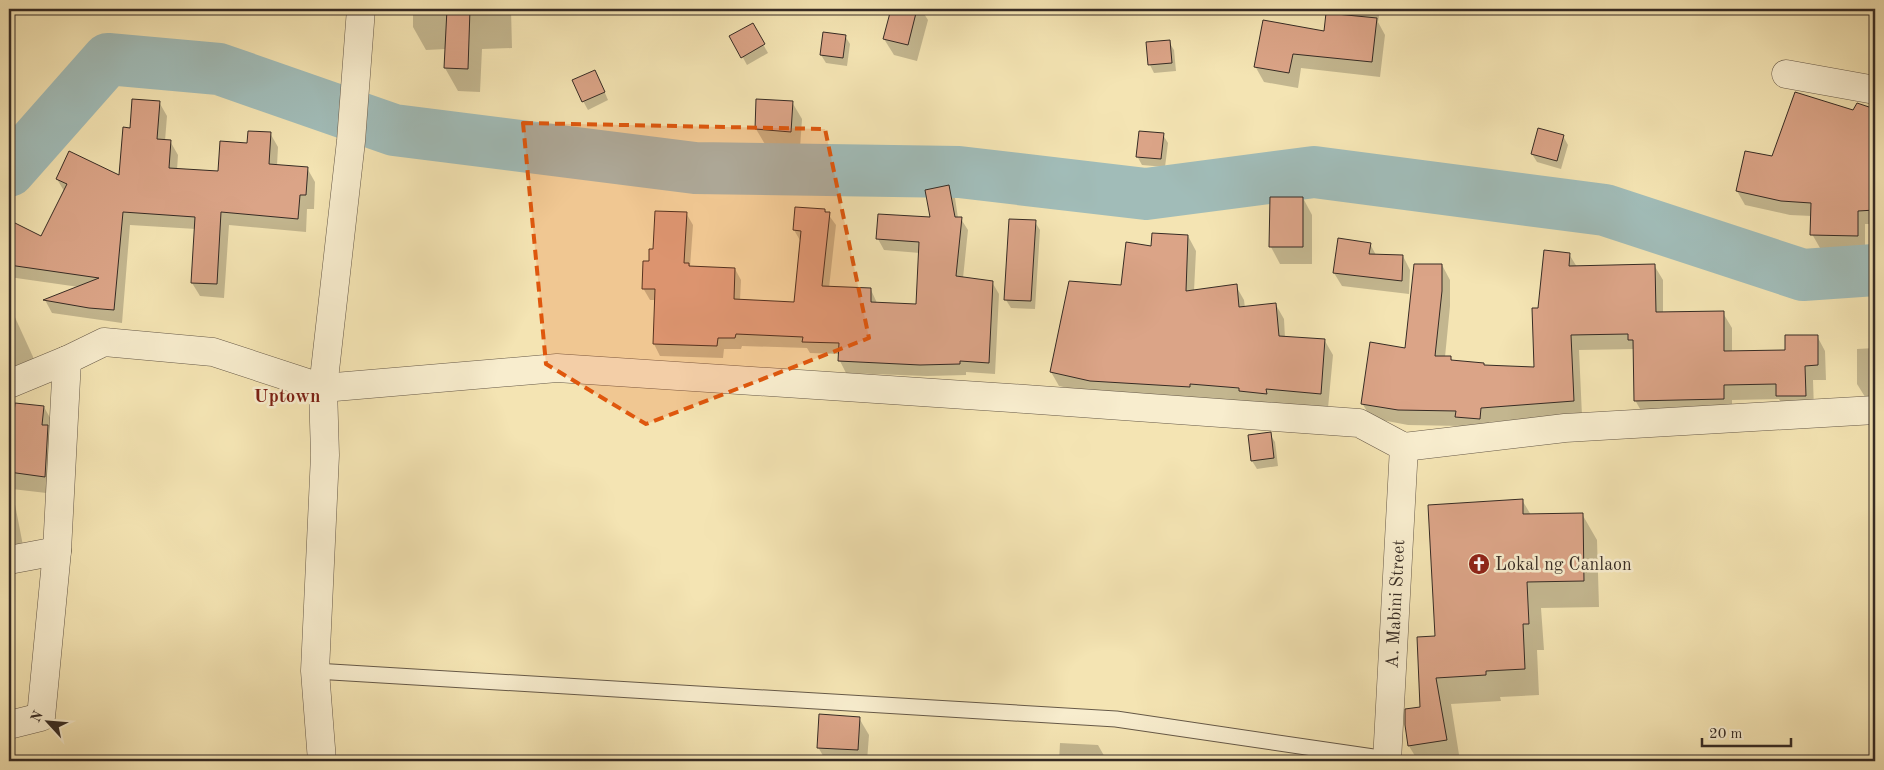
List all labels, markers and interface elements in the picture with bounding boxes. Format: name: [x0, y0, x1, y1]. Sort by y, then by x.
district label: Uptown: [254, 388, 320, 407]
street label: A. Mabini Street: [1384, 539, 1408, 669]
church icon: Lokal ng Canlaon: [1467, 552, 1491, 576]
place label: Lokal ng Canlaon: [1495, 556, 1632, 574]
north arrow: [22, 698, 72, 748]
text: N: [29, 709, 46, 725]
scale bar: [1702, 715, 1790, 747]
text: 20 m: [1709, 727, 1743, 742]

